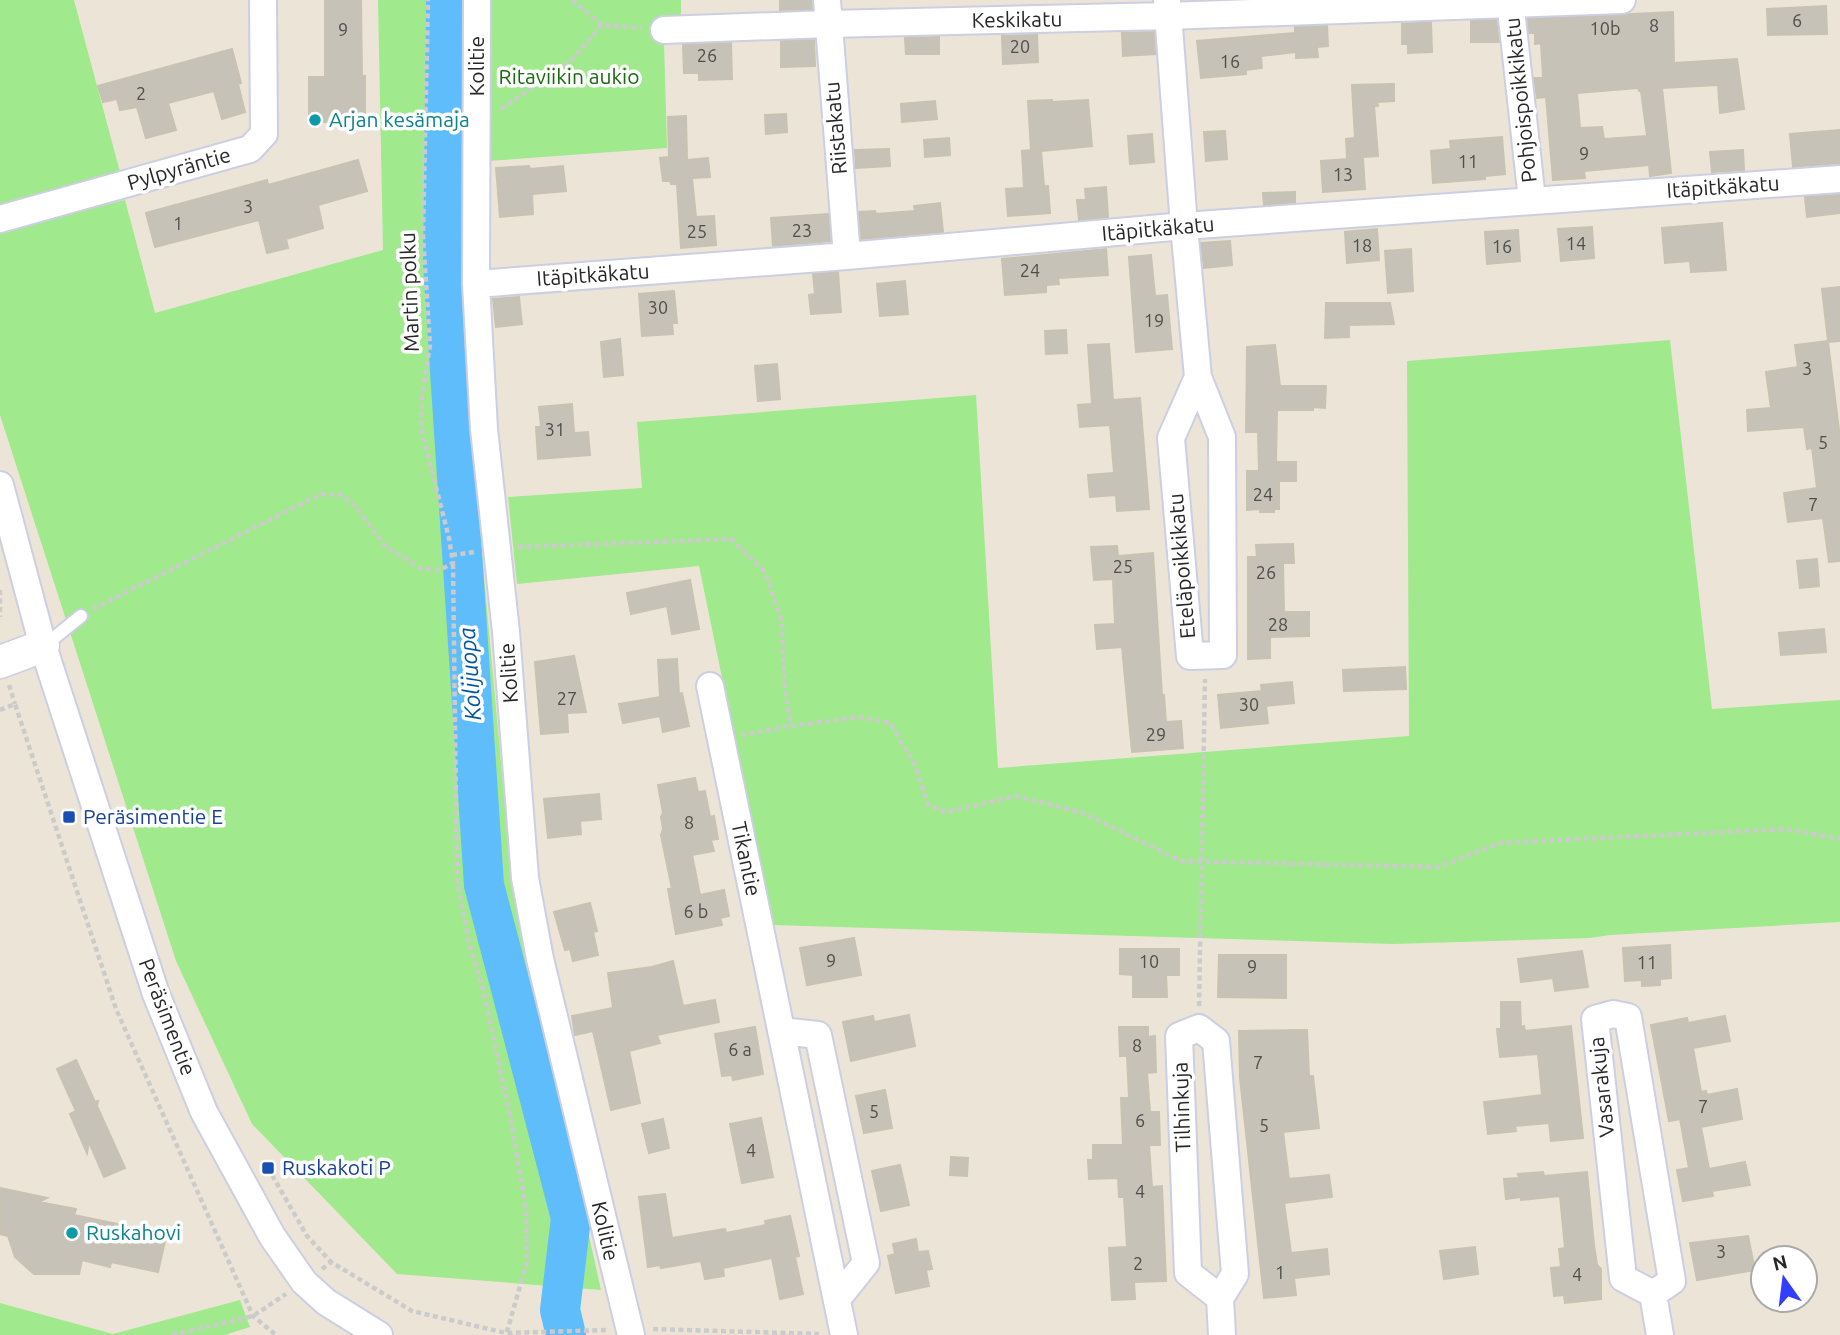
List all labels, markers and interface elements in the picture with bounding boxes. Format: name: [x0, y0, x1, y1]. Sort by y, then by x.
street label: Keskikatu: [971, 6, 1062, 32]
house number: 6: [1792, 10, 1802, 30]
house number: 8: [1649, 15, 1659, 35]
street label: Pohjoispoikkikatu: [1499, 16, 1541, 184]
house number: 10b: [1590, 18, 1620, 38]
house number: 9: [338, 19, 348, 39]
street label: Kolitie: [464, 36, 488, 96]
house number: 20: [1010, 36, 1030, 56]
house number: 26: [697, 45, 717, 65]
house number: 16: [1220, 51, 1240, 71]
park label: Ritaviikin aukio: [499, 64, 639, 88]
street label: Riistakatu: [819, 81, 851, 175]
house number: 2: [136, 83, 146, 103]
place label: Arjan kesämaja: [329, 107, 470, 131]
marker: Arjan kesämaja: [307, 112, 323, 128]
street label: Pylpyräntie: [124, 142, 233, 194]
house number: 9: [1579, 143, 1589, 163]
house number: 11: [1458, 151, 1478, 171]
house number: 13: [1333, 164, 1353, 184]
street label: Itäpitkäkatu: [1666, 170, 1780, 202]
house number: 3: [243, 196, 253, 216]
street label: Itäpitkäkatu: [1101, 211, 1215, 245]
house number: 1: [173, 213, 183, 233]
house number: 23: [792, 220, 812, 240]
house number: 25: [687, 221, 707, 241]
street label: Martin polku: [395, 232, 423, 352]
house number: 14: [1566, 233, 1586, 253]
house number: 18: [1352, 235, 1372, 255]
house number: 16: [1492, 236, 1512, 256]
street label: Itäpitkäkatu: [536, 258, 650, 290]
house number: 24: [1020, 260, 1040, 280]
house number: 30: [648, 297, 668, 317]
house number: 19: [1144, 310, 1164, 330]
house number: 3: [1802, 358, 1812, 378]
house number: 31: [545, 419, 565, 439]
house number: 5: [1818, 432, 1828, 452]
house number: 24: [1253, 484, 1273, 504]
street label: Eteläpoikkikatu: [1163, 493, 1199, 640]
house number: 7: [1808, 494, 1818, 514]
house number: 25: [1113, 556, 1133, 576]
house number: 26: [1256, 562, 1276, 582]
house number: 28: [1268, 614, 1288, 634]
water label: Kolijuopa: [454, 627, 485, 721]
street label: Kolitie: [494, 642, 522, 704]
house number: 27: [557, 688, 577, 708]
house number: 30: [1239, 694, 1259, 714]
house number: 29: [1146, 724, 1166, 744]
place label: Peräsimentie E: [83, 804, 223, 828]
marker: Peräsimentie E: [61, 809, 77, 825]
house number: 8: [684, 812, 694, 832]
street label: Tikantie: [727, 819, 767, 898]
house number: 6 b: [684, 901, 708, 921]
house number: 9: [826, 950, 836, 970]
house number: 10: [1139, 951, 1159, 971]
house number: 11: [1637, 952, 1657, 972]
street label: Peräsimentie: [135, 955, 201, 1079]
house number: 9: [1247, 956, 1257, 976]
house number: 8: [1132, 1035, 1142, 1055]
street label: Vasarakuja: [1584, 1036, 1618, 1139]
house number: 6 a: [728, 1039, 752, 1059]
house number: 7: [1253, 1052, 1263, 1072]
street label: Tilhinkuja: [1167, 1061, 1195, 1153]
house number: 7: [1698, 1096, 1708, 1116]
house number: 5: [869, 1101, 879, 1121]
house number: 6: [1135, 1110, 1145, 1130]
house number: 5: [1259, 1115, 1269, 1135]
house number: 4: [746, 1140, 756, 1160]
place label: Ruskakoti P: [282, 1155, 391, 1179]
marker: Ruskakoti P: [260, 1160, 276, 1176]
house number: 4: [1135, 1181, 1145, 1201]
street label: Kolitie: [587, 1199, 624, 1263]
place label: Ruskahovi: [86, 1220, 181, 1244]
marker: Ruskahovi: [64, 1225, 80, 1241]
house number: 3: [1716, 1241, 1726, 1261]
north arrow: [1749, 1244, 1819, 1314]
text: N: [1770, 1250, 1789, 1275]
house number: 2: [1133, 1253, 1143, 1273]
house number: 1: [1275, 1262, 1285, 1282]
house number: 4: [1572, 1264, 1582, 1284]

